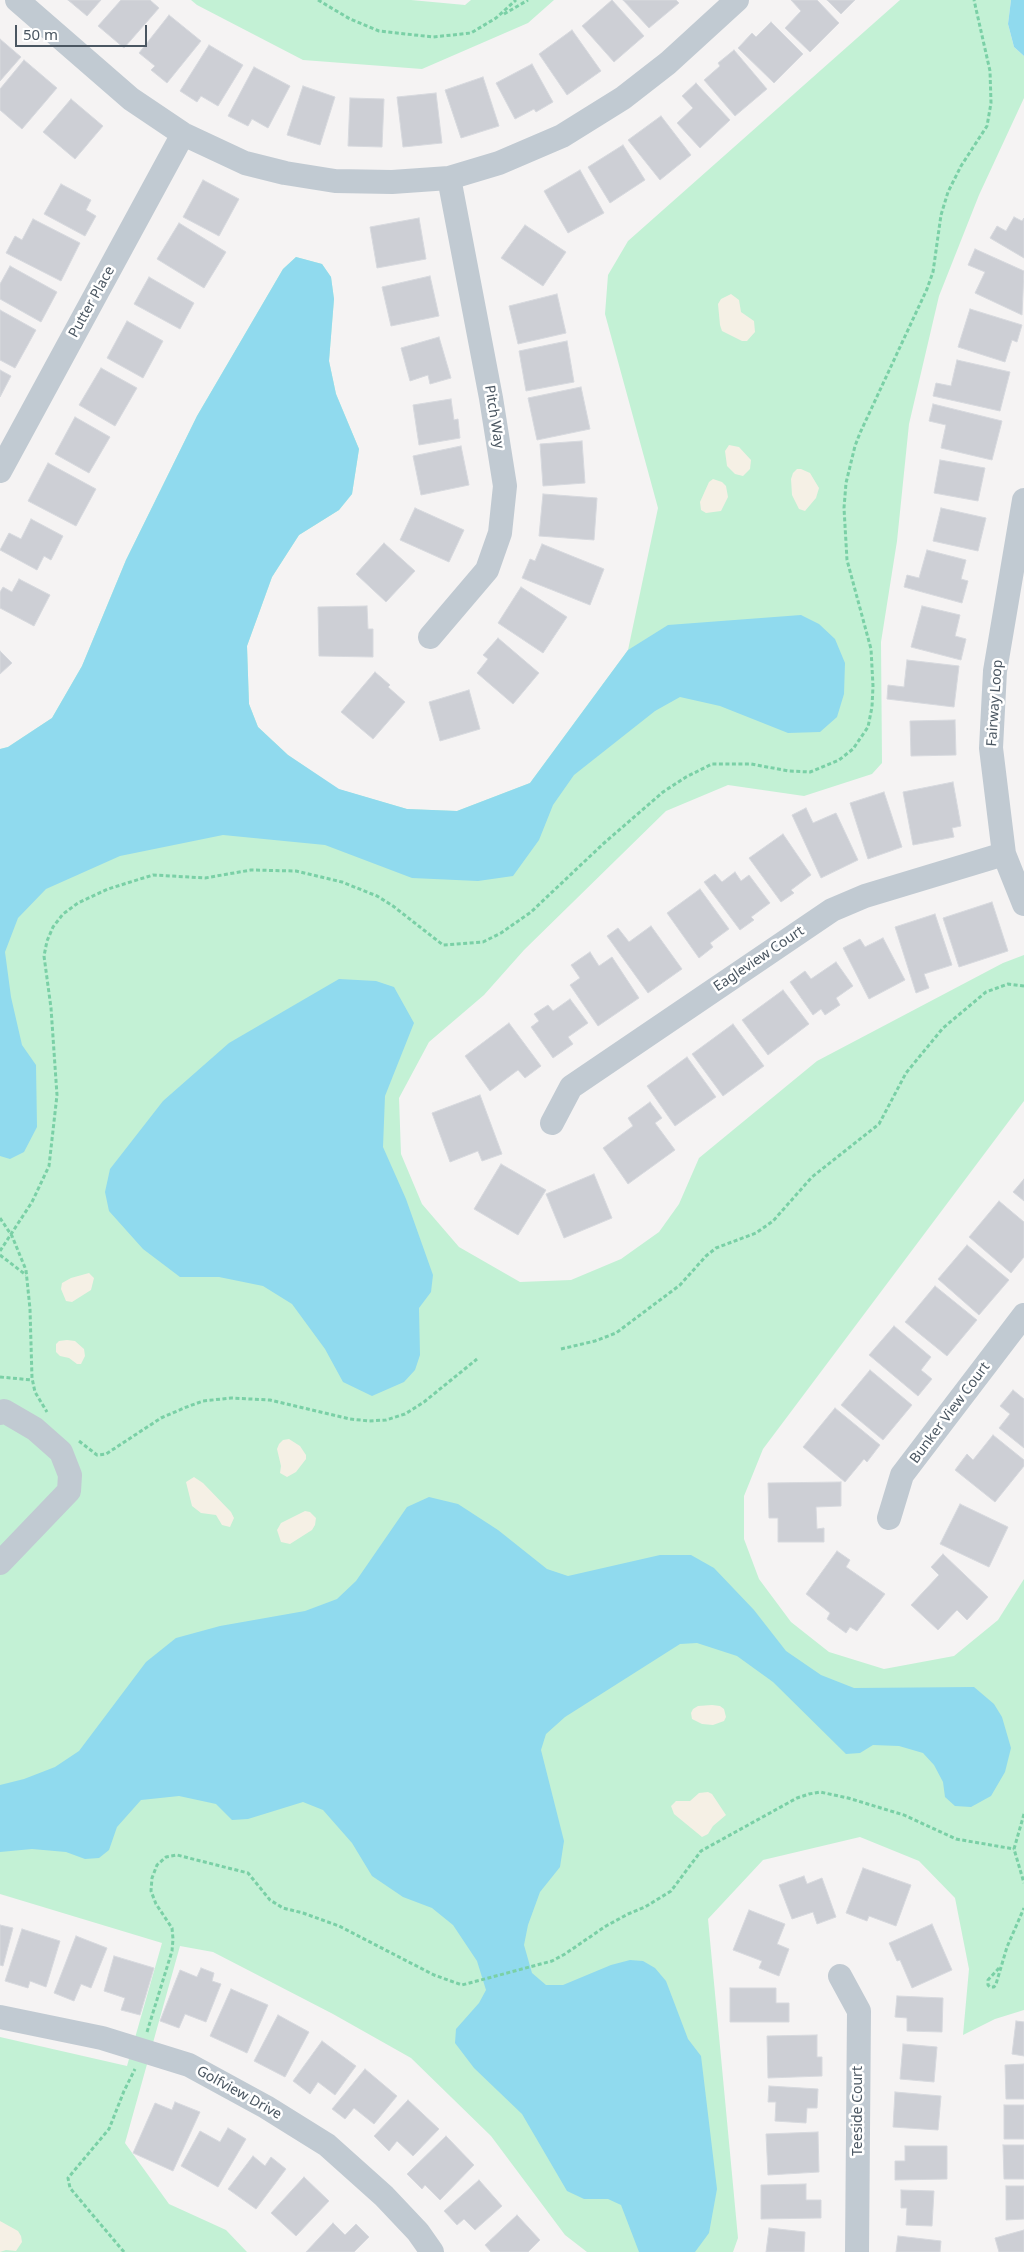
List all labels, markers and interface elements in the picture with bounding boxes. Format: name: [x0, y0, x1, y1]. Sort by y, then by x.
scale bar: [18, 15, 150, 47]
text: 50 m: [23, 24, 58, 44]
street label: Putter Place: [65, 263, 119, 341]
street label: Pitch Way: [481, 384, 507, 450]
street label: Fairway Loop: [984, 659, 1006, 747]
street label: Eagleview Court: [711, 923, 807, 995]
street label: Bunker View Court: [906, 1359, 994, 1467]
street label: Golfview Drive: [194, 2063, 284, 2123]
street label: Teeside Court: [850, 2066, 866, 2156]

